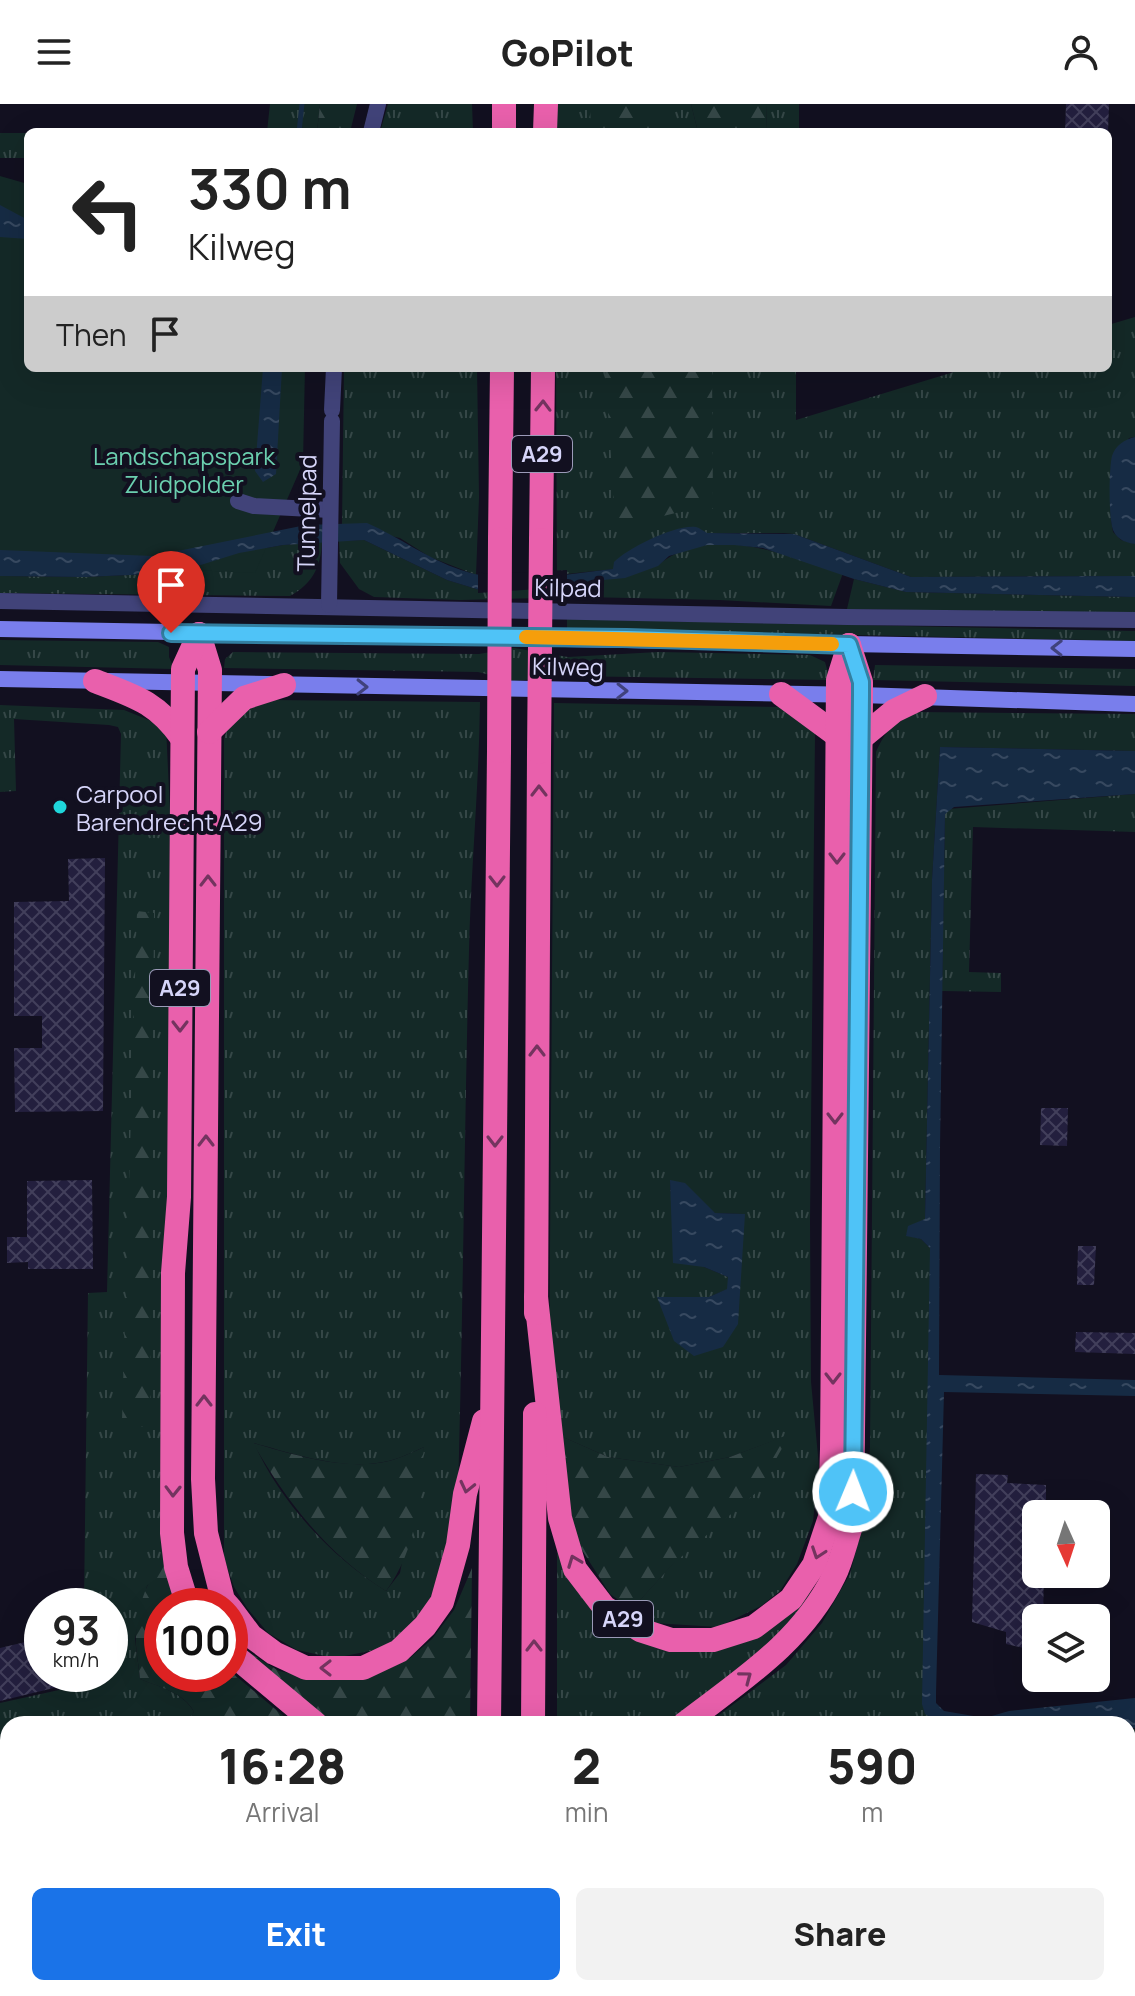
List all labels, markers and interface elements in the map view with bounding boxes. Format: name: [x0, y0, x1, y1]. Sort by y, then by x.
text: GoPilot: [501, 28, 634, 77]
icon: menu: [32, 30, 76, 74]
icon: person: [1059, 30, 1103, 74]
text: 330 m: [188, 149, 352, 226]
icon: left: [56, 160, 160, 264]
text: Kilweg: [188, 222, 295, 271]
icon: arrive: [143, 312, 187, 356]
text: Then: [56, 314, 127, 355]
one-way arrow: [534, 399, 552, 412]
road number: A29: [512, 436, 572, 472]
park label: Landschapspark Zuidpolder: [93, 439, 276, 500]
street label: Tunnelpad: [288, 454, 324, 572]
pin: [137, 551, 205, 633]
icon: arrive: [149, 563, 193, 607]
street label: Kilpad: [534, 570, 602, 604]
one-way arrow: [1050, 639, 1063, 657]
street label: Kilweg: [532, 649, 604, 683]
one-way arrow: [356, 678, 369, 695]
one-way arrow: [616, 682, 629, 700]
place label: Carpool Barendrecht A29: [76, 777, 263, 838]
one-way arrow: [530, 784, 548, 797]
marker: Carpool Barendrecht A29: [51, 798, 69, 816]
one-way arrow: [828, 852, 846, 865]
one-way arrow: [199, 874, 217, 887]
one-way arrow: [489, 875, 506, 888]
road number: A29: [150, 970, 210, 1006]
one-way arrow: [171, 1020, 189, 1033]
one-way arrow: [528, 1044, 546, 1057]
one-way arrow: [826, 1112, 844, 1125]
one-way arrow: [197, 1134, 215, 1147]
one-way arrow: [486, 1135, 504, 1148]
one-way arrow: [824, 1372, 842, 1385]
one-way arrow: [195, 1394, 213, 1407]
position arrow: [811, 1450, 895, 1534]
one-way arrow: [459, 1479, 476, 1493]
one-way arrow: [164, 1485, 181, 1498]
north arrow: [1022, 1500, 1110, 1588]
map controls: [1022, 1500, 1110, 1692]
one-way arrow: [811, 1545, 827, 1559]
one-way arrow: [567, 1555, 584, 1569]
speed limit sign: 100: [144, 1588, 248, 1692]
road number: A29: [593, 1601, 653, 1637]
text: 93: [52, 1602, 100, 1657]
button: layers: [1022, 1604, 1110, 1692]
one-way arrow: [525, 1639, 543, 1652]
text: km/h: [53, 1646, 99, 1673]
one-way arrow: [319, 1659, 332, 1677]
one-way arrow: [738, 1672, 752, 1687]
text: 16:28: [219, 1733, 346, 1798]
text: 2: [572, 1733, 601, 1798]
text: 590: [827, 1733, 917, 1798]
text: Arrival: [245, 1794, 320, 1830]
text: min: [565, 1794, 608, 1830]
text: m: [861, 1794, 883, 1830]
button: Exit: [32, 1888, 560, 1980]
button: Share: [576, 1888, 1104, 1980]

